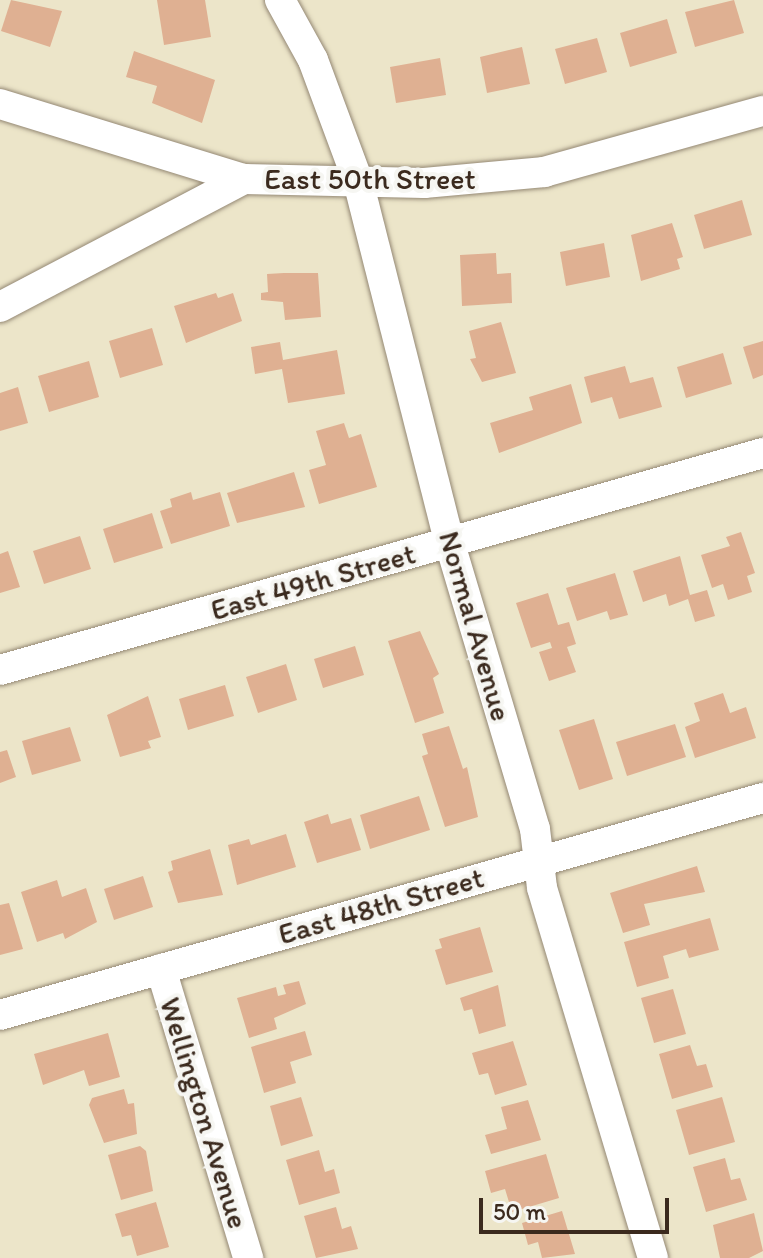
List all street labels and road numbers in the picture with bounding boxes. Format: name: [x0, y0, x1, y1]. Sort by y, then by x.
street label: East 50th Street: [265, 161, 475, 197]
street label: Normal Avenue: [431, 527, 519, 725]
street label: East 49th Street: [207, 536, 419, 628]
street label: East 48th Street: [275, 860, 487, 952]
street label: Wellington Avenue: [152, 993, 256, 1233]

